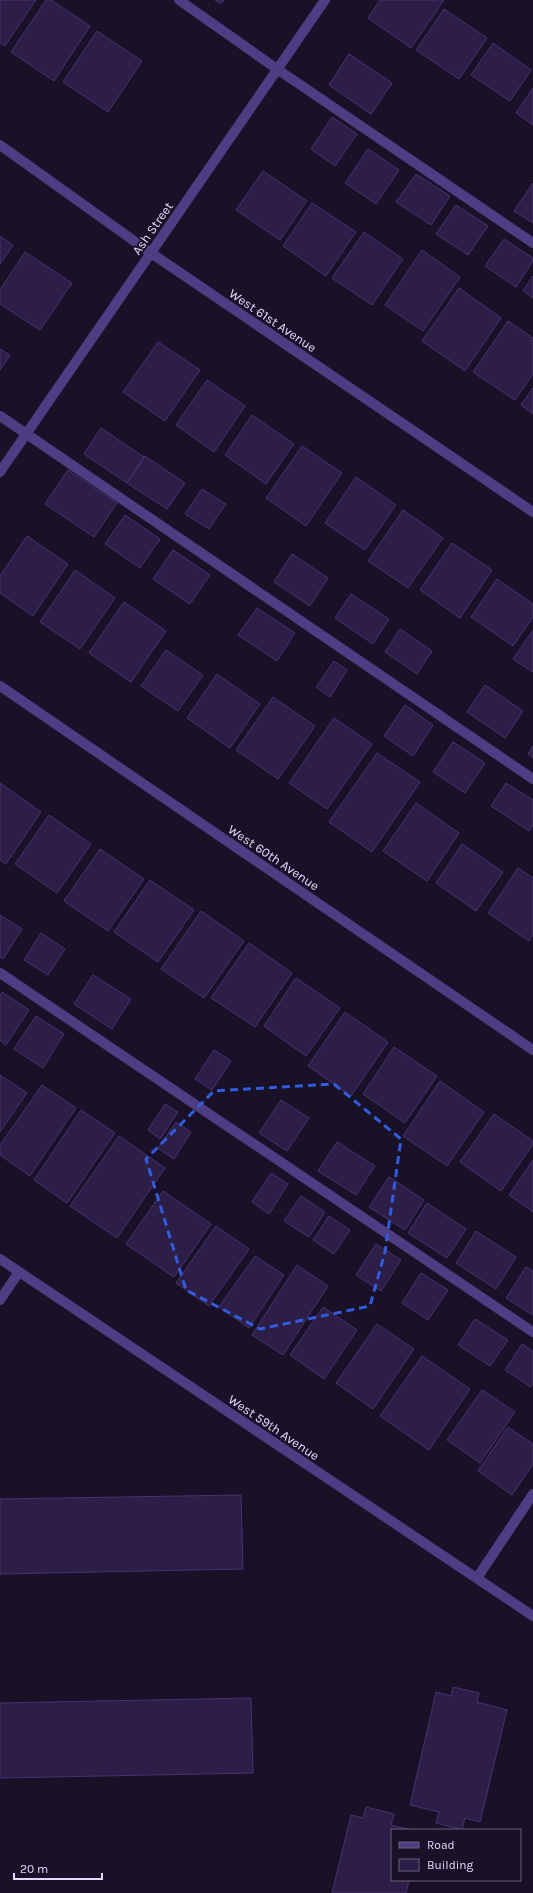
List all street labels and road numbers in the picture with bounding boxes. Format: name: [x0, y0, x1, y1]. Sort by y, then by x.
street label: Ash Street: [129, 199, 176, 258]
street label: West 61st Avenue: [226, 286, 319, 355]
street label: West 60th Avenue: [225, 821, 322, 894]
street label: West 59th Avenue: [226, 1392, 322, 1463]

